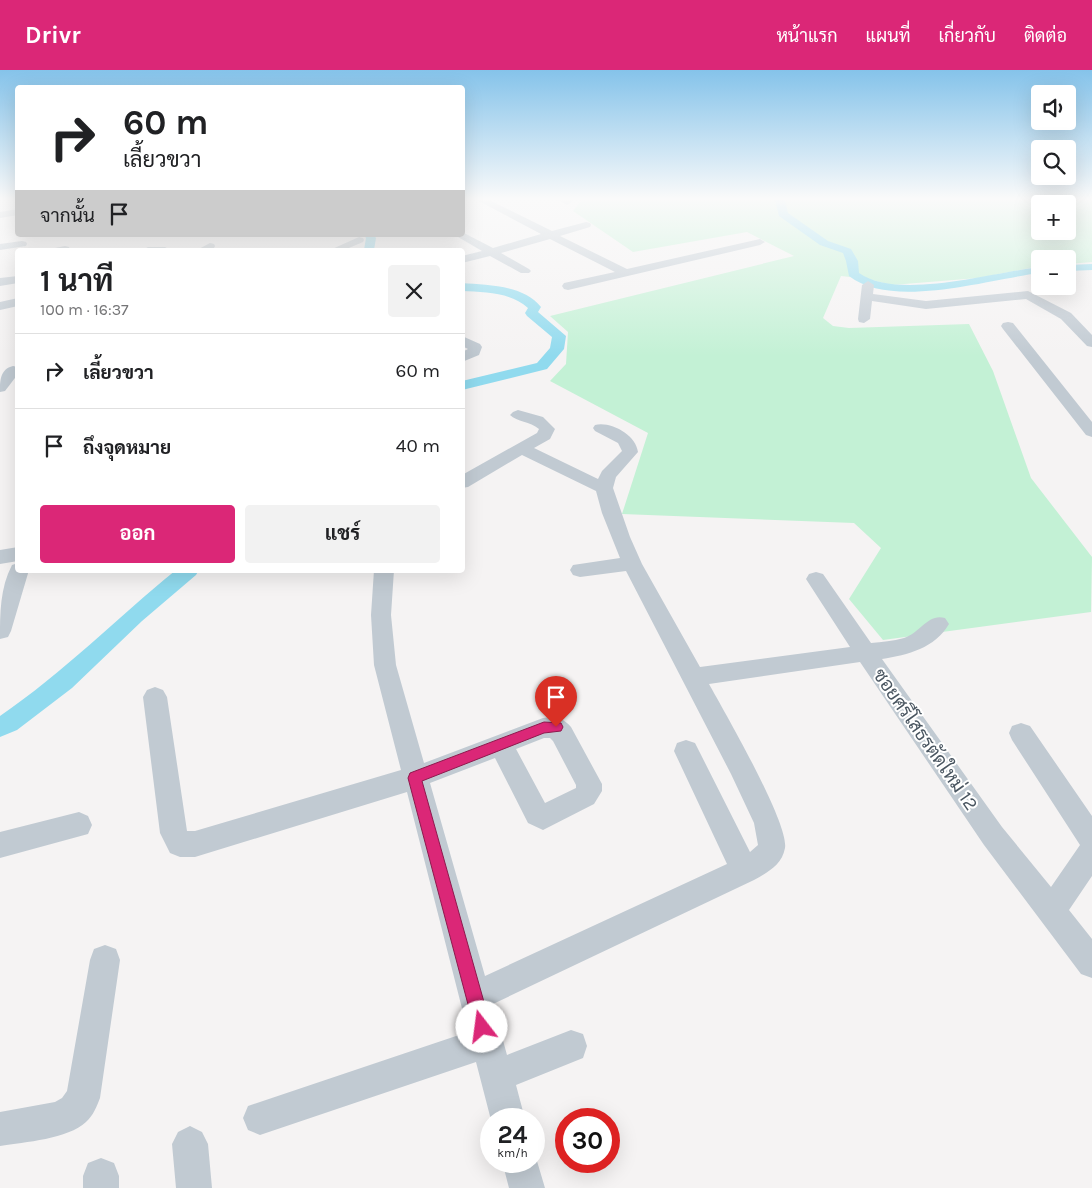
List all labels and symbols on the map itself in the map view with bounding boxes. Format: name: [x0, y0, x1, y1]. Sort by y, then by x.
street label: ซอยศรีโสธรตัดใหม่ 12: [868, 663, 984, 815]
pin: [535, 676, 577, 727]
position arrow: [455, 1000, 507, 1052]
speed limit sign: 30: [555, 1108, 620, 1173]

